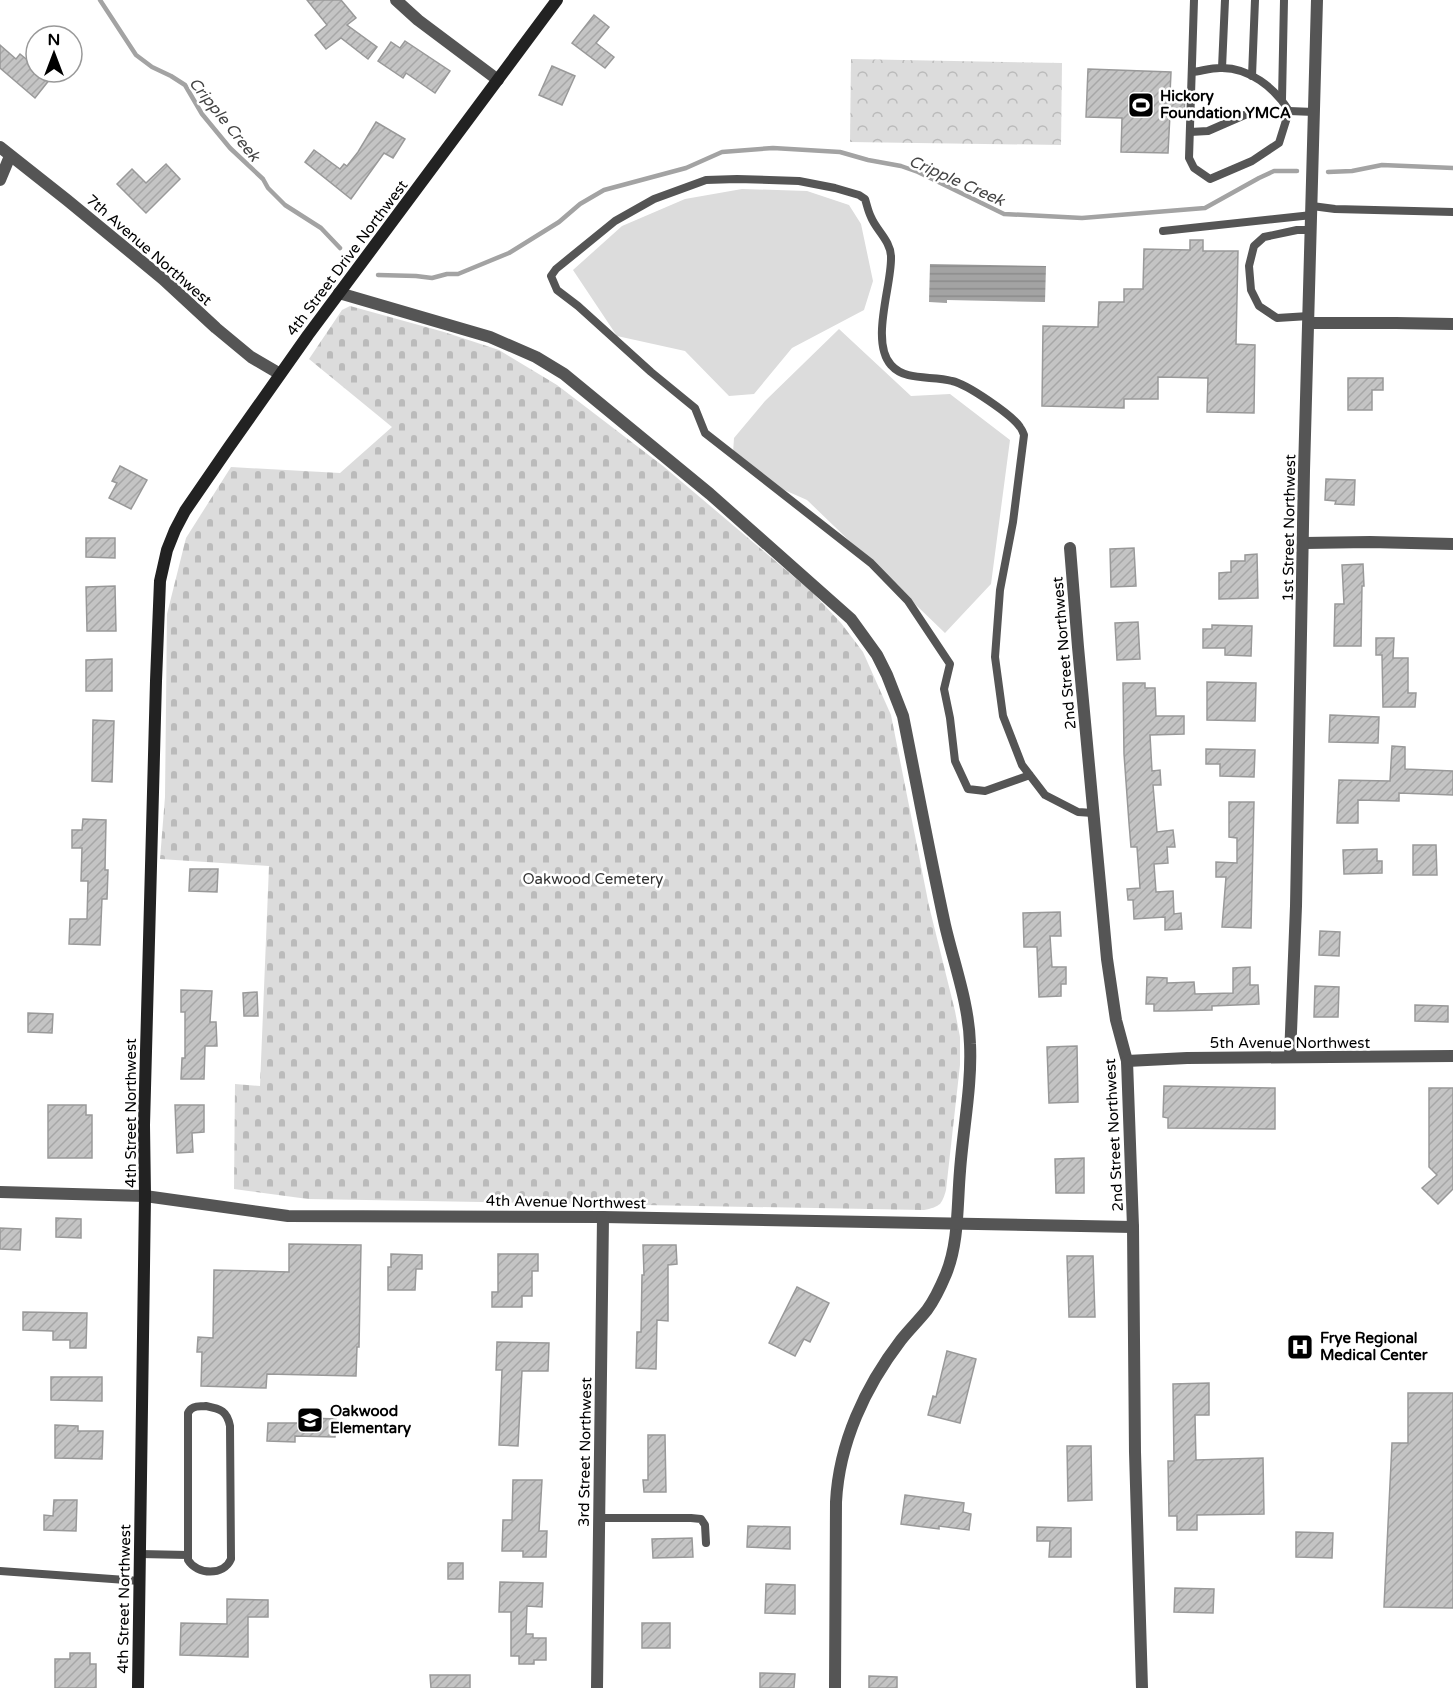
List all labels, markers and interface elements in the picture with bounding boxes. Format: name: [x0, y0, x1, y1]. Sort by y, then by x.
north arrow: [24, 24, 84, 84]
text: N: [48, 30, 60, 50]
water label: Cripple Creek: [184, 74, 265, 167]
place label: Hickory Foundation YMCA: [1160, 87, 1291, 122]
sports icon: Hickory Foundation YMCA: [1126, 90, 1156, 120]
water label: Cripple Creek: [906, 151, 1009, 211]
street label: 4th Street Drive Northwest: [283, 176, 412, 339]
street label: 7th Avenue Northwest: [83, 191, 216, 310]
street label: 1st Street Northwest: [1279, 454, 1299, 602]
street label: 2nd Street Northwest: [1048, 576, 1080, 730]
park label: Oakwood Cemetery: [523, 870, 663, 888]
street label: 5th Avenue Northwest: [1210, 1034, 1370, 1052]
street label: 4th Street Northwest: [122, 1038, 140, 1188]
street label: 2nd Street Northwest: [1101, 1058, 1127, 1212]
street label: 4th Avenue Northwest: [486, 1192, 647, 1212]
place label: Frye Regional Medical Center: [1320, 1329, 1428, 1364]
hospital icon: Frye Regional Medical Center: [1285, 1332, 1315, 1362]
street label: 3rd Street Northwest: [575, 1377, 595, 1527]
place label: Oakwood Elementary: [330, 1402, 411, 1438]
school or university icon: Oakwood Elementary: [295, 1405, 325, 1435]
street label: 4th Street Northwest: [114, 1524, 134, 1674]

